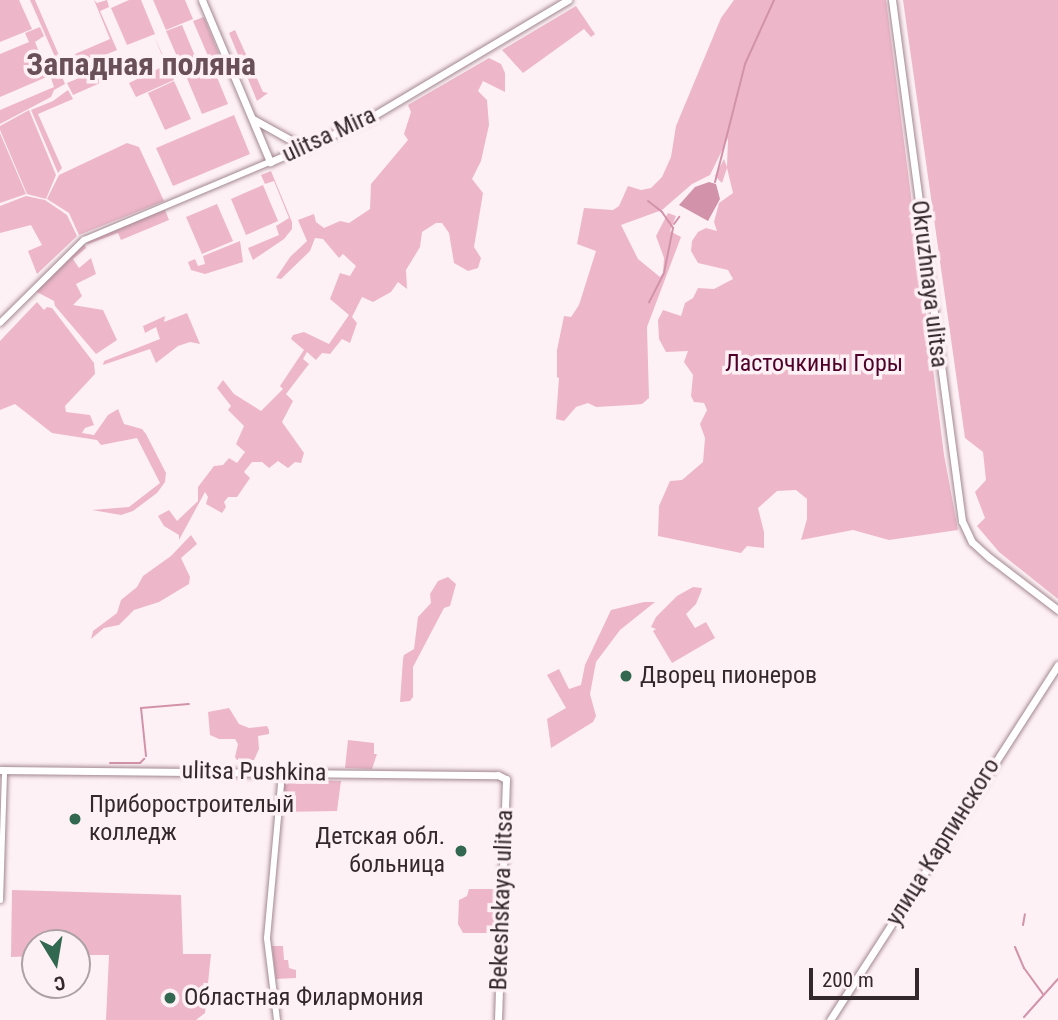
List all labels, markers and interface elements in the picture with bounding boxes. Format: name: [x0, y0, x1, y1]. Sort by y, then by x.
district label: Западная поляна: [26, 45, 256, 83]
street label: ulitsa Mira: [278, 101, 380, 169]
street label: Okruzhnaya ulitsa: [904, 199, 954, 369]
park label: Ласточкины Горы: [725, 350, 903, 378]
place label: Дворец пионеров: [640, 662, 817, 690]
marker: Дворец пионеров: [618, 668, 634, 684]
street label: улица Карпинского: [880, 753, 1006, 931]
street label: ulitsa Pushkina: [181, 756, 327, 788]
place label: Приборостроителый колледж: [89, 791, 294, 847]
street label: Bekeshskaya ulitsa: [484, 809, 520, 991]
marker: Приборостроителый колледж: [67, 811, 83, 827]
place label: Детская обл. больница: [315, 823, 445, 879]
marker: Детская обл. больница: [451, 841, 471, 861]
north arrow: [21, 929, 91, 999]
scale bar: [813, 954, 923, 998]
text: 200 m: [822, 968, 874, 992]
text: С: [52, 971, 67, 995]
place label: Областная Филармония: [184, 984, 424, 1012]
marker: Областная Филармония: [162, 990, 178, 1006]

